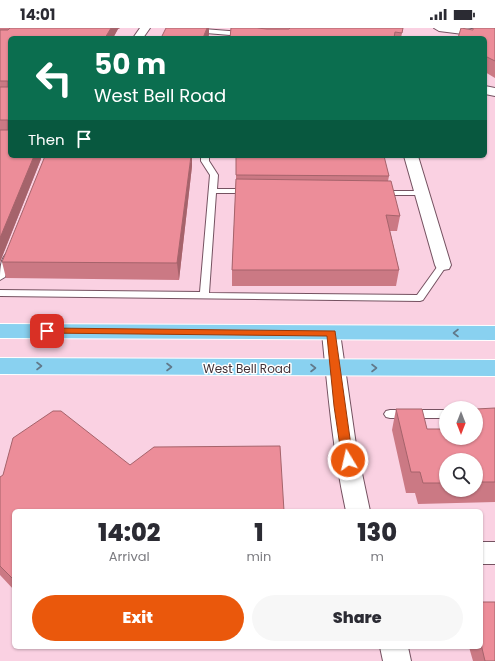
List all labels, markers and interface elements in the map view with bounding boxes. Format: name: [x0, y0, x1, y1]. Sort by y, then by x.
text: 14:01: [20, 4, 55, 25]
text: 50 m: [94, 45, 166, 84]
icon: left: [28, 52, 80, 104]
text: West Bell Road: [94, 83, 226, 108]
icon: arrive: [73, 128, 95, 150]
text: Then: [28, 129, 65, 150]
pin: [30, 314, 64, 348]
icon: arrive: [36, 320, 58, 342]
one-way arrow: [453, 329, 459, 337]
street label: West Bell Road: [203, 360, 291, 377]
one-way arrow: [36, 362, 42, 370]
one-way arrow: [166, 363, 172, 371]
one-way arrow: [310, 364, 316, 372]
one-way arrow: [371, 364, 377, 372]
north arrow: [439, 401, 483, 445]
map controls: [439, 401, 483, 497]
position arrow: [327, 439, 369, 481]
button: search: [439, 453, 483, 497]
text: 14:02: [98, 516, 161, 549]
text: 1: [254, 516, 264, 549]
text: 130: [357, 516, 397, 549]
text: Arrival: [109, 547, 150, 566]
text: min: [246, 547, 271, 566]
text: m: [370, 547, 384, 566]
button: Exit: [32, 595, 244, 641]
button: Share: [252, 595, 463, 641]

